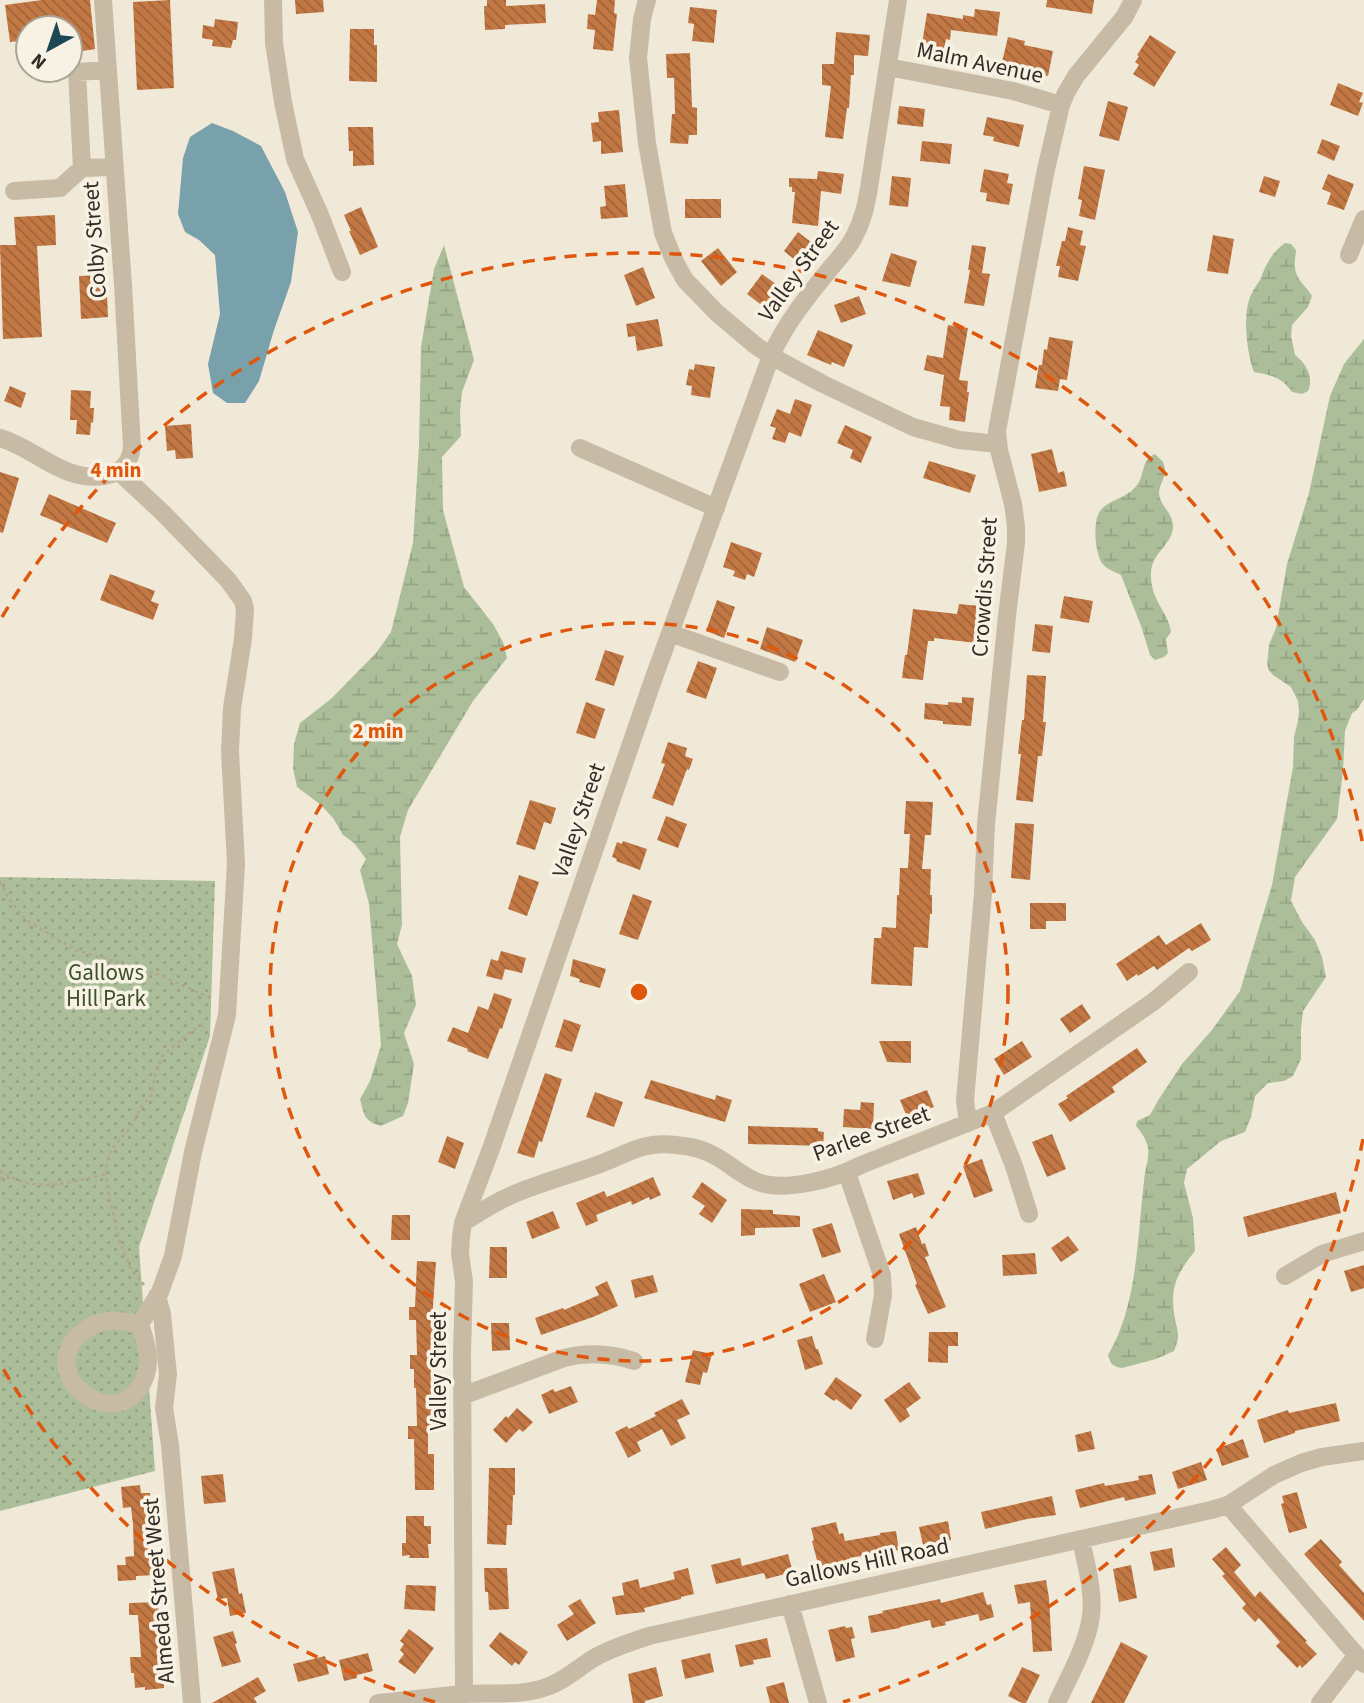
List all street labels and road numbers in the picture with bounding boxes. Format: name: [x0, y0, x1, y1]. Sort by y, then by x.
street label: Malm Avenue: [914, 33, 1046, 92]
street label: Colby Street: [74, 180, 115, 300]
street label: Valley Street: [750, 212, 847, 328]
street label: Crowdis Street: [963, 516, 1006, 658]
street label: Valley Street: [543, 758, 614, 882]
street label: Parlee Street: [808, 1097, 935, 1170]
street label: Valley Street: [422, 1311, 455, 1431]
street label: Almeda Street West: [134, 1496, 183, 1685]
street label: Gallows Hill Road: [782, 1529, 952, 1596]

